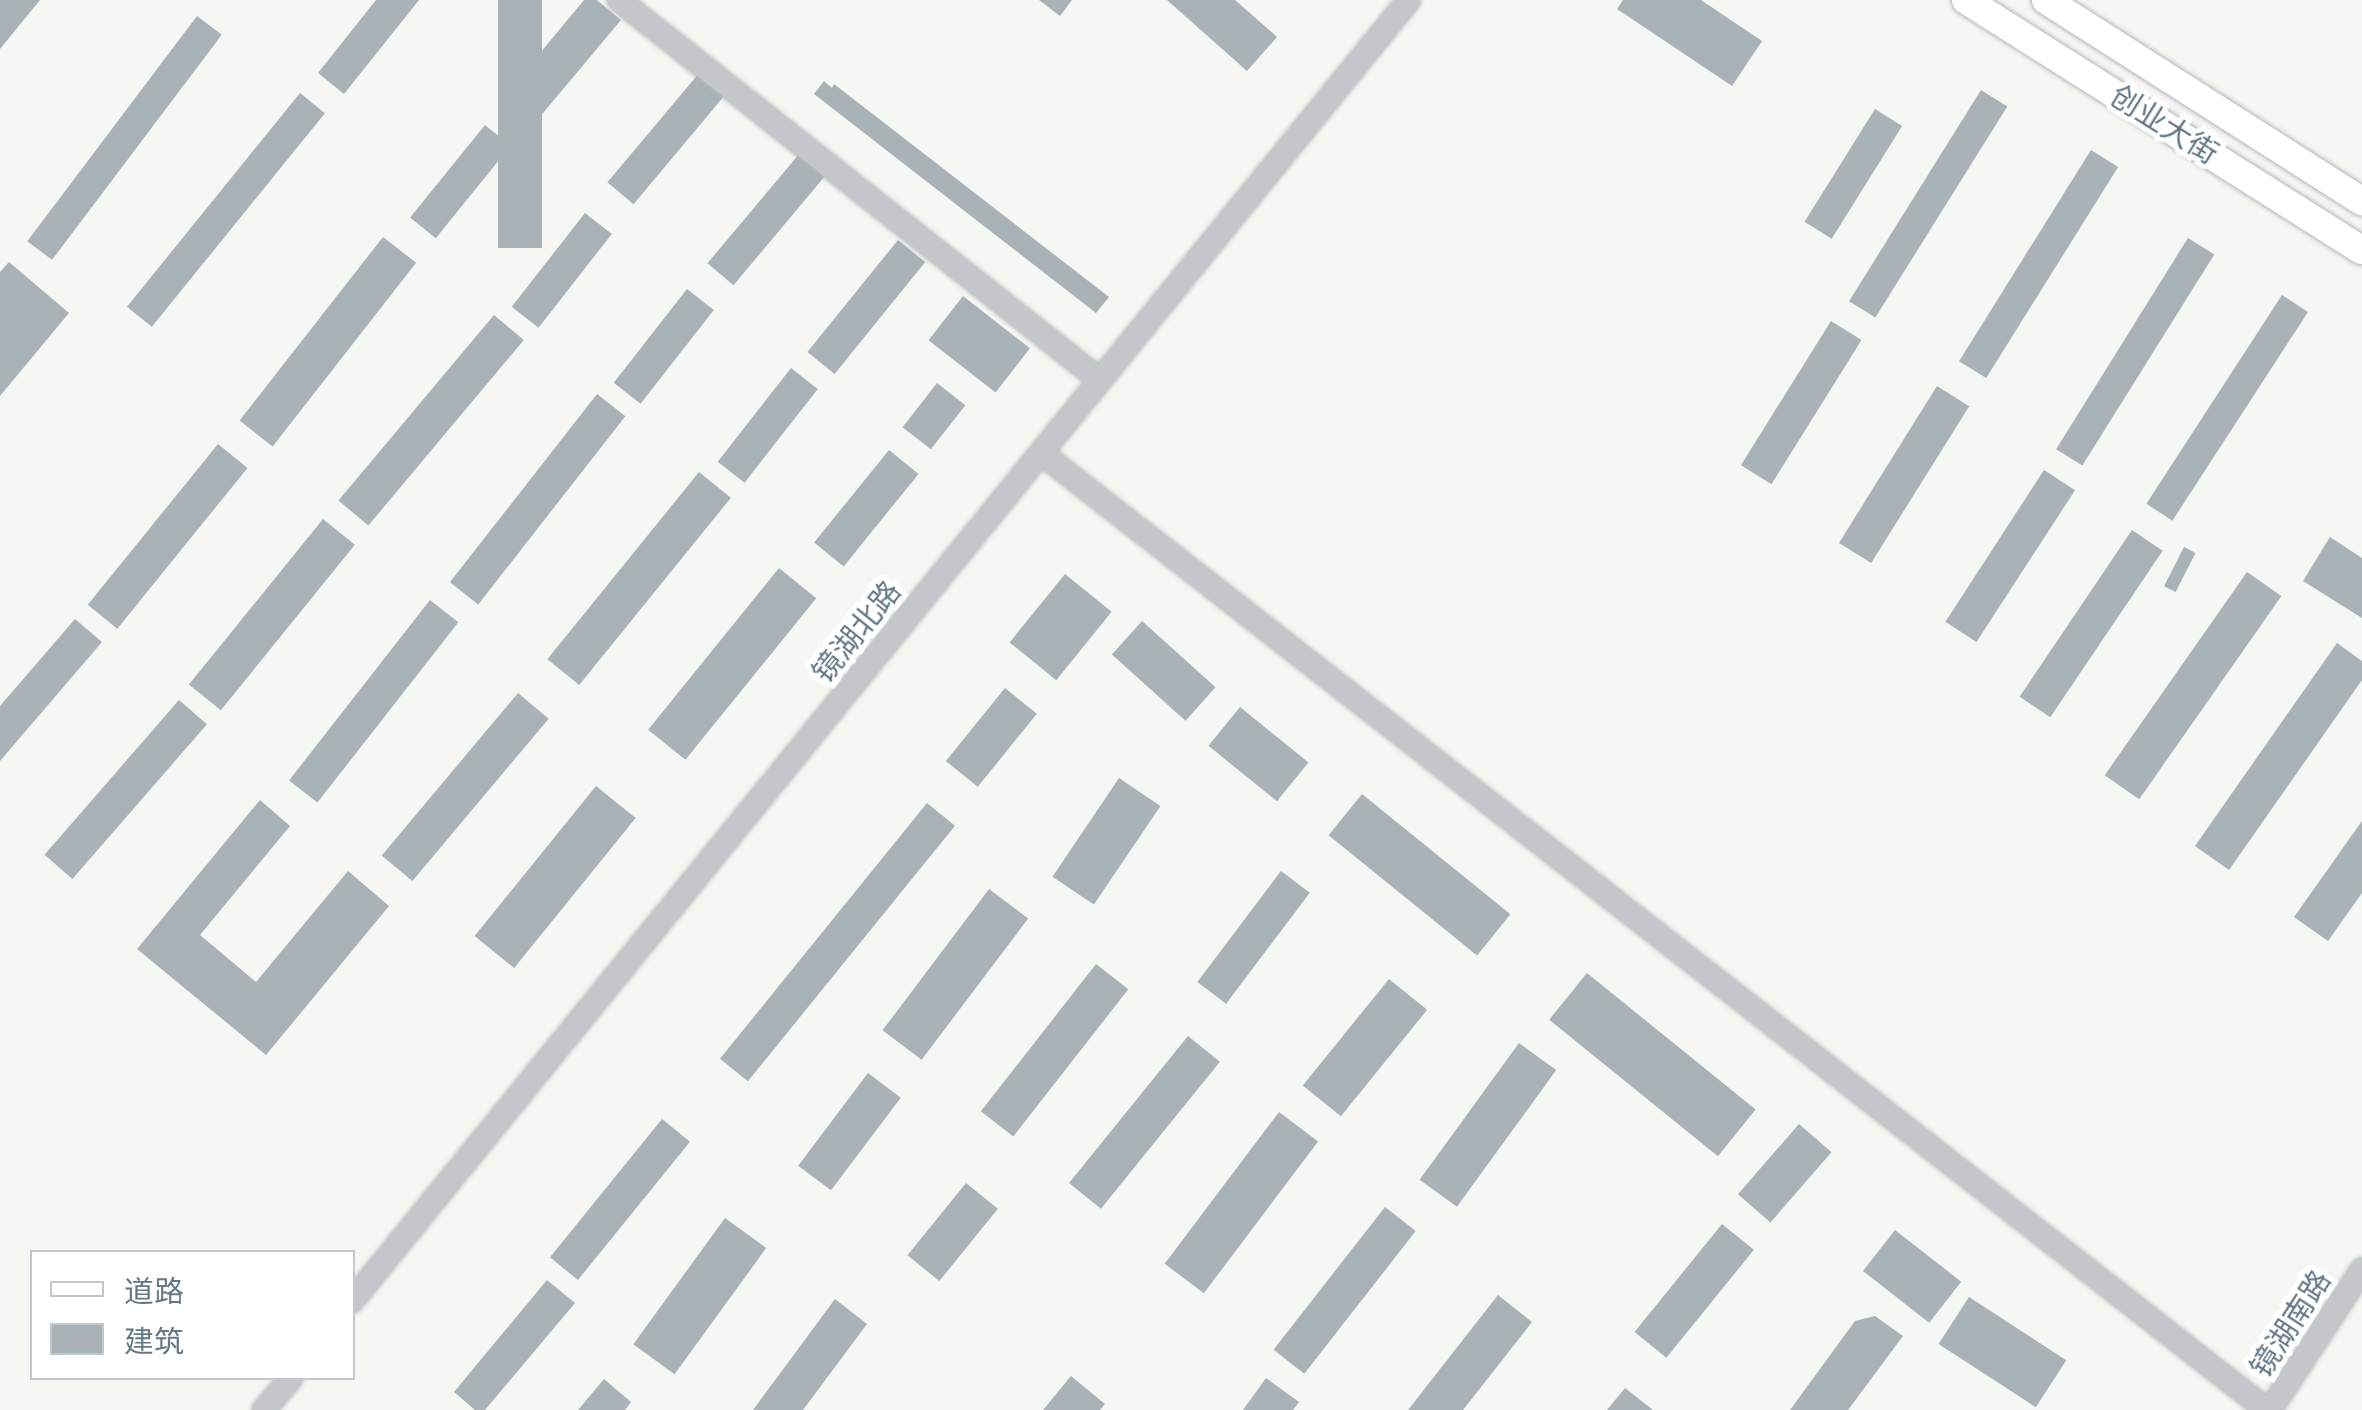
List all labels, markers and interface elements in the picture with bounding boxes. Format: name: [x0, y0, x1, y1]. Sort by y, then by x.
street label: 创业大街: [2104, 78, 2224, 172]
street label: 镜湖北路: [805, 574, 909, 690]
legend: [30, 1250, 355, 1380]
street label: 镜湖南路: [2243, 1264, 2339, 1384]
text: 道路: [124, 1273, 184, 1310]
text: 建筑: [124, 1323, 184, 1360]

